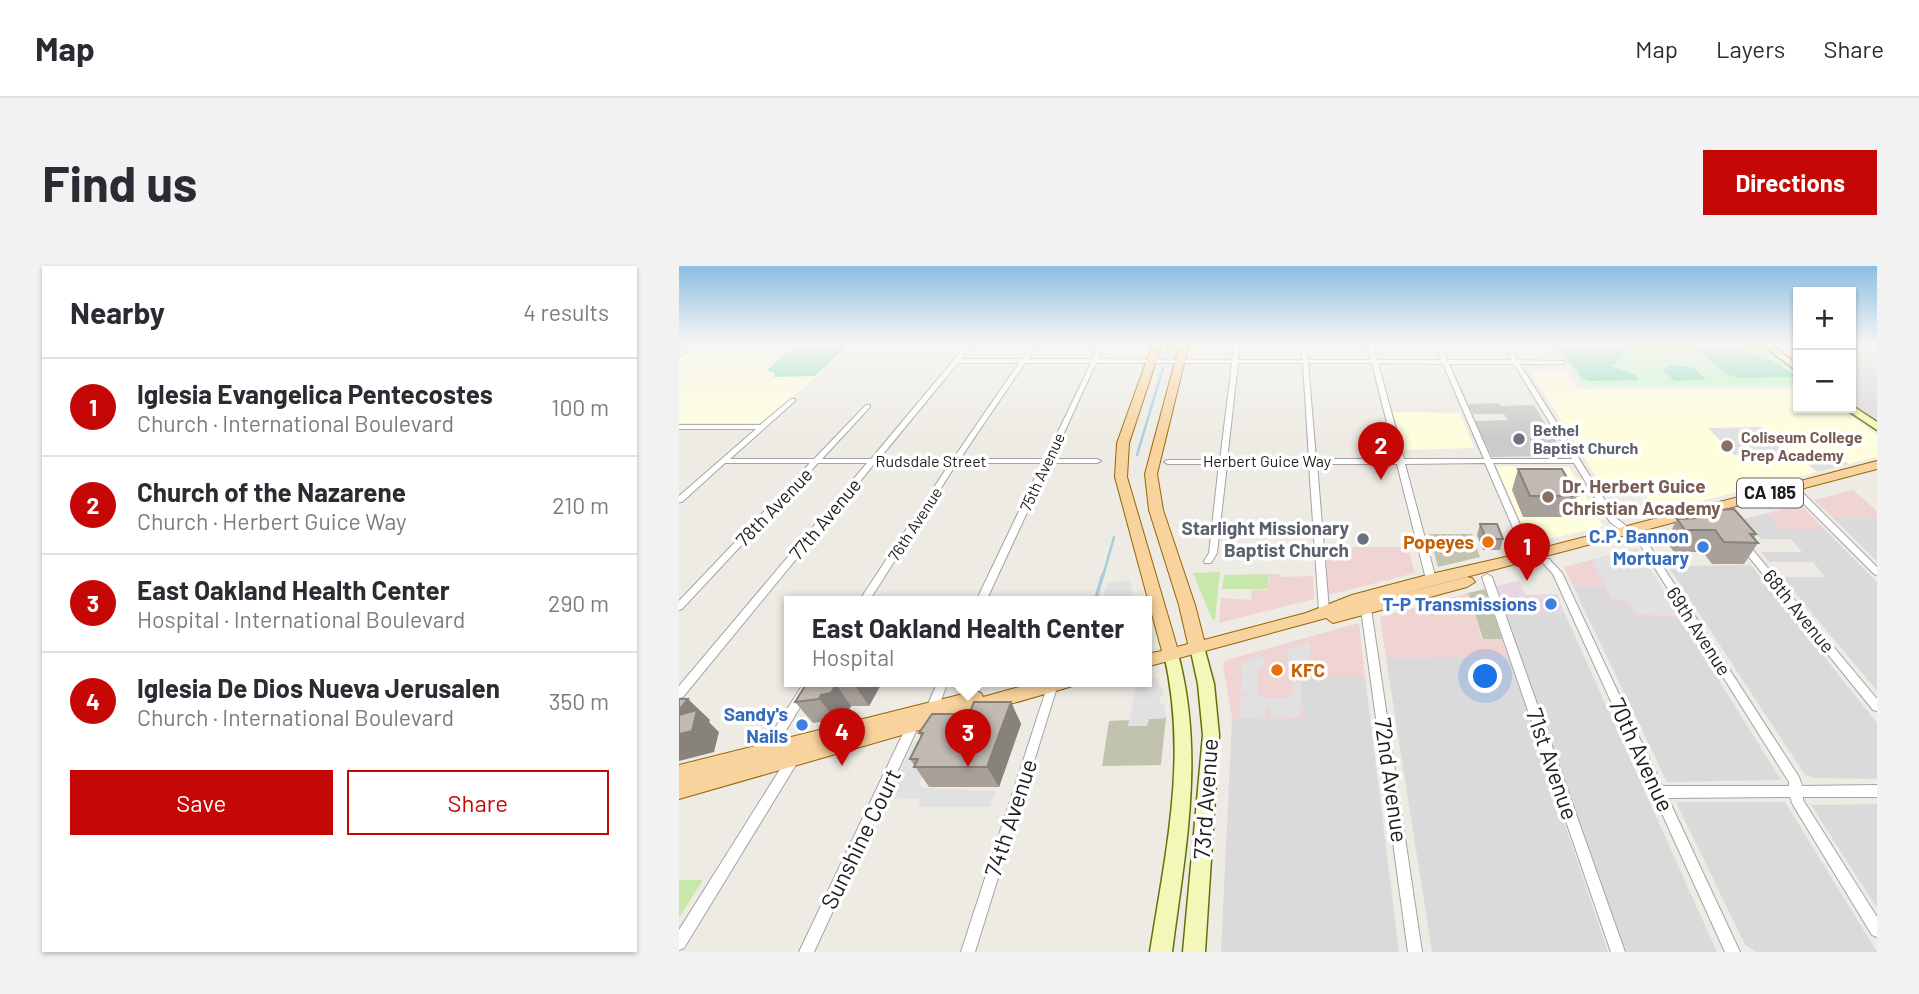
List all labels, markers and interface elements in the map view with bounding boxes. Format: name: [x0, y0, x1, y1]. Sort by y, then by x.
text: Map: [35, 28, 95, 68]
text: Map: [1635, 34, 1678, 63]
text: Layers: [1716, 34, 1785, 63]
text: Share: [1823, 34, 1884, 63]
button: Directions: [1703, 150, 1877, 215]
text: Find us: [42, 153, 197, 212]
map controls: [1793, 287, 1856, 413]
button: +: [1793, 287, 1856, 350]
text: Nearby: [70, 294, 165, 330]
text: 4 results: [523, 298, 609, 326]
button: −: [1793, 350, 1856, 413]
text: Iglesia Evangelica Pentecostes: [137, 378, 493, 409]
text: 1: [89, 393, 97, 421]
text: 100 m: [551, 393, 609, 421]
text: Church · International Boulevard: [137, 409, 454, 437]
place label: Bethel Baptist Church: [1533, 420, 1638, 457]
pin: 2: [1358, 422, 1404, 480]
place label: Coliseum College Prep Academy: [1741, 427, 1863, 464]
street label: 75th Avenue: [1015, 430, 1068, 514]
marker: Bethel Baptist Church: [1511, 431, 1527, 447]
marker: Coliseum College Prep Academy: [1719, 438, 1735, 454]
street label: Rudsdale Street: [876, 451, 986, 470]
street label: Herbert Guice Way: [1203, 451, 1332, 470]
street label: 78th Avenue: [731, 463, 817, 551]
street label: 77th Avenue: [784, 473, 865, 564]
place label: Dr. Herbert Guice Christian Academy: [1562, 474, 1721, 519]
text: Church of the Nazarene: [137, 476, 406, 507]
road number: CA 185: [1737, 478, 1803, 508]
street label: 76th Avenue: [884, 483, 946, 564]
marker: Dr. Herbert Guice Christian Academy: [1540, 489, 1556, 505]
text: 2: [87, 491, 99, 519]
text: 210 m: [552, 491, 609, 519]
text: Church · Herbert Guice Way: [137, 507, 407, 535]
place label: Starlight Missionary Baptist Church: [1181, 516, 1349, 561]
pin: 1: [1504, 523, 1550, 581]
place label: C.P. Bannon Mortuary: [1589, 524, 1689, 569]
place label: Popeyes: [1403, 530, 1474, 553]
marker: Starlight Missionary Baptist Church: [1355, 531, 1371, 547]
marker: Popeyes: [1480, 534, 1496, 550]
marker: C.P. Bannon Mortuary: [1695, 539, 1711, 555]
street label: 68th Avenue: [1759, 564, 1840, 657]
text: East Oakland Health Center: [137, 574, 450, 605]
street label: 69th Avenue: [1662, 582, 1737, 679]
text: 3: [87, 589, 99, 617]
text: 290 m: [548, 589, 609, 617]
place label: T-P Transmissions: [1382, 592, 1537, 615]
popup: [784, 596, 1152, 687]
marker: T-P Transmissions: [1543, 596, 1559, 612]
text: Hospital · International Boulevard: [137, 605, 465, 633]
text: East Oakland Health Center: [812, 612, 1124, 643]
text: Hospital: [812, 643, 894, 671]
place label: KFC: [1291, 658, 1325, 681]
your location: [1468, 659, 1502, 693]
marker: KFC: [1269, 662, 1285, 678]
text: Iglesia De Dios Nueva Jerusalen: [137, 672, 500, 703]
text: 4: [86, 687, 100, 715]
text: 350 m: [549, 687, 609, 715]
street label: 70th Avenue: [1603, 693, 1680, 816]
place label: Sandy's Nails: [724, 702, 788, 747]
text: Church · International Boulevard: [137, 703, 454, 731]
street label: 71st Avenue: [1521, 704, 1585, 823]
pin: 4: [819, 708, 865, 766]
pin: 3: [945, 709, 991, 767]
street label: 72nd Avenue: [1369, 716, 1415, 844]
marker: Sandy's Nails: [794, 717, 810, 733]
street label: 73rd Avenue: [1187, 737, 1223, 860]
street label: 74th Avenue: [978, 755, 1042, 880]
street label: Sunshine Court: [814, 764, 906, 913]
button: Save: [70, 770, 333, 835]
button: Share: [347, 770, 609, 835]

